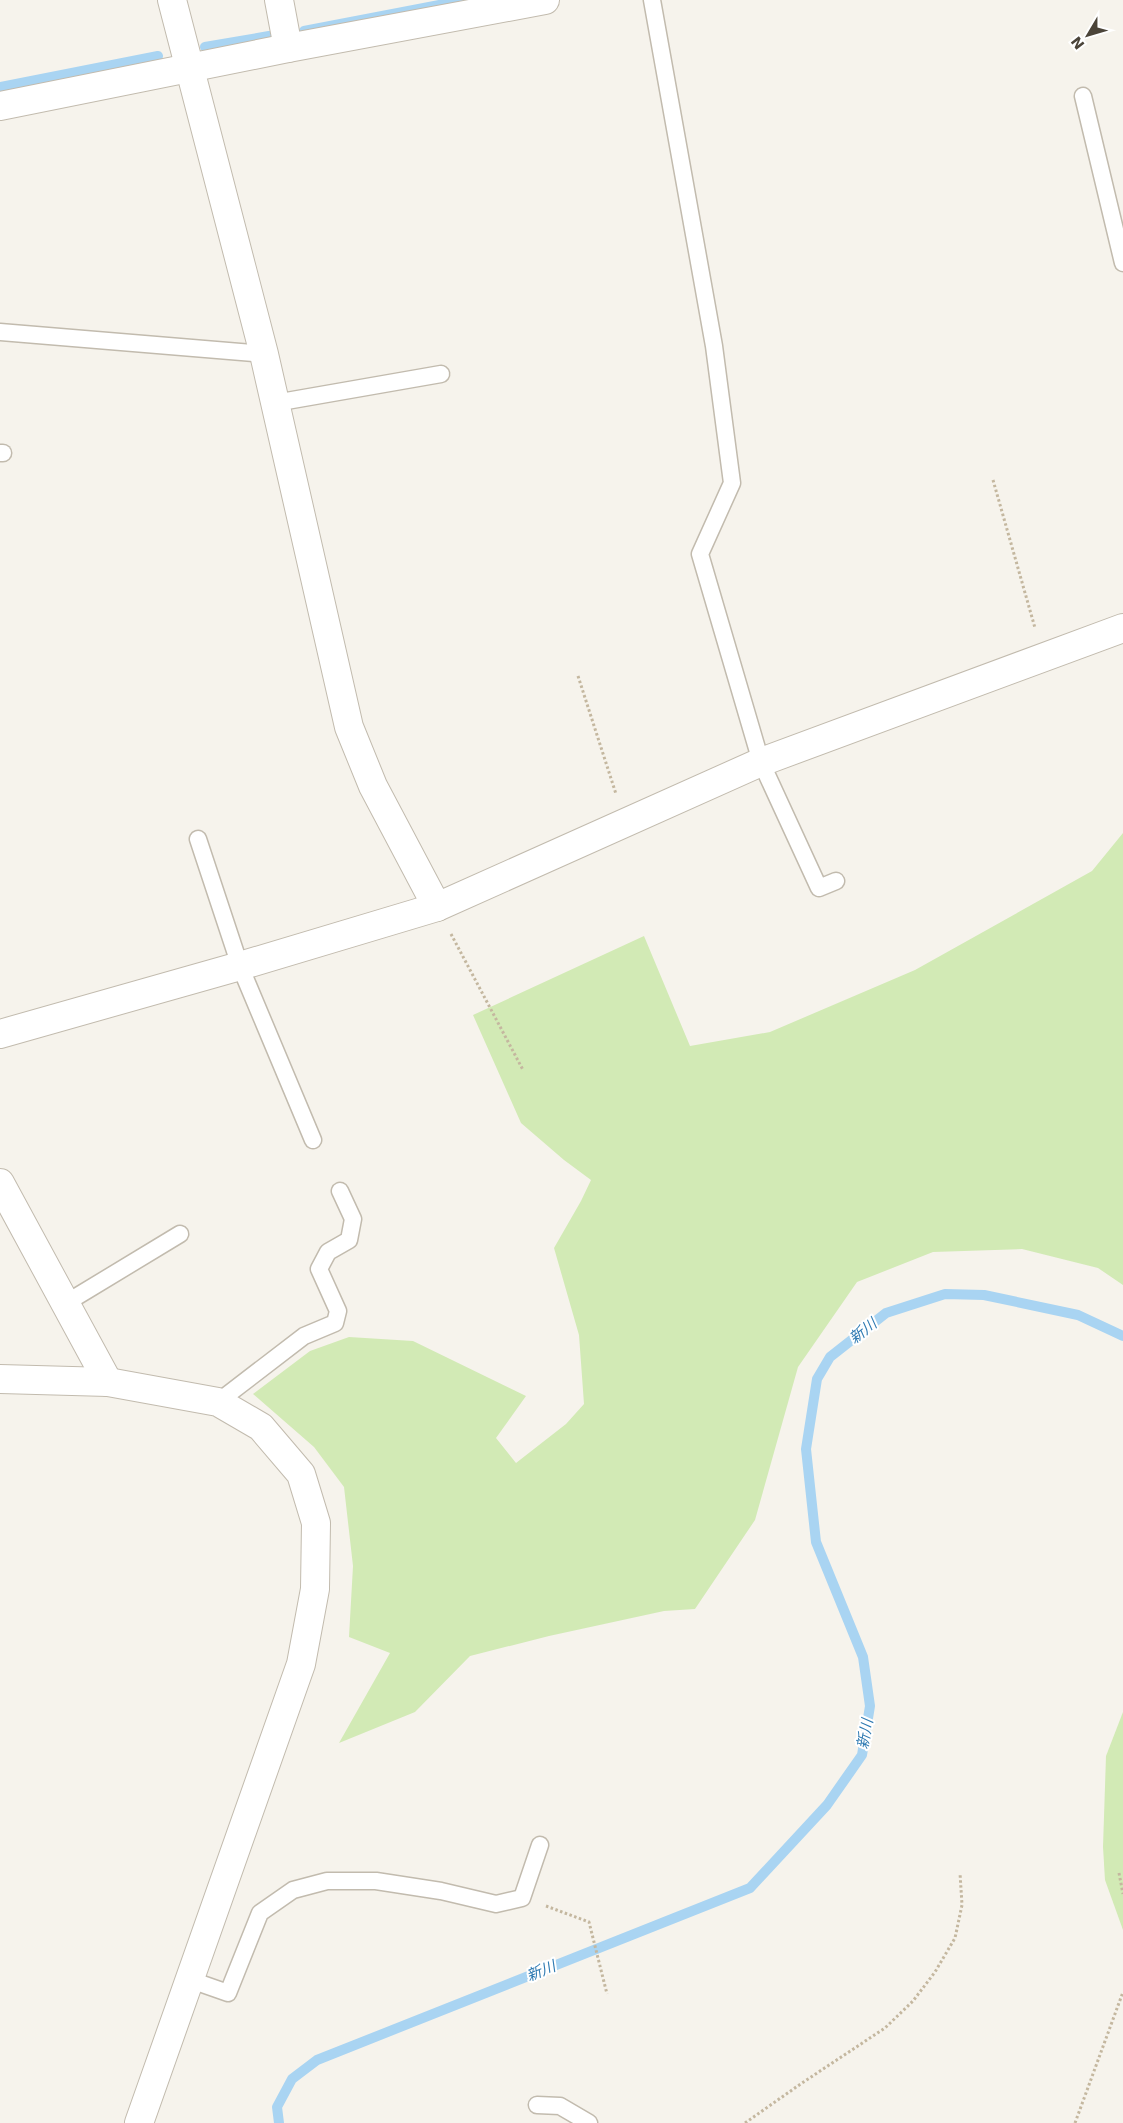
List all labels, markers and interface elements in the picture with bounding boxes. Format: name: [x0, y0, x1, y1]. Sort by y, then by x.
north arrow: [1063, 10, 1113, 60]
text: N: [1068, 33, 1088, 53]
water label: 新川: [846, 1313, 882, 1347]
water label: 新川: [854, 1716, 877, 1750]
water label: 新川: [524, 1956, 560, 1985]

